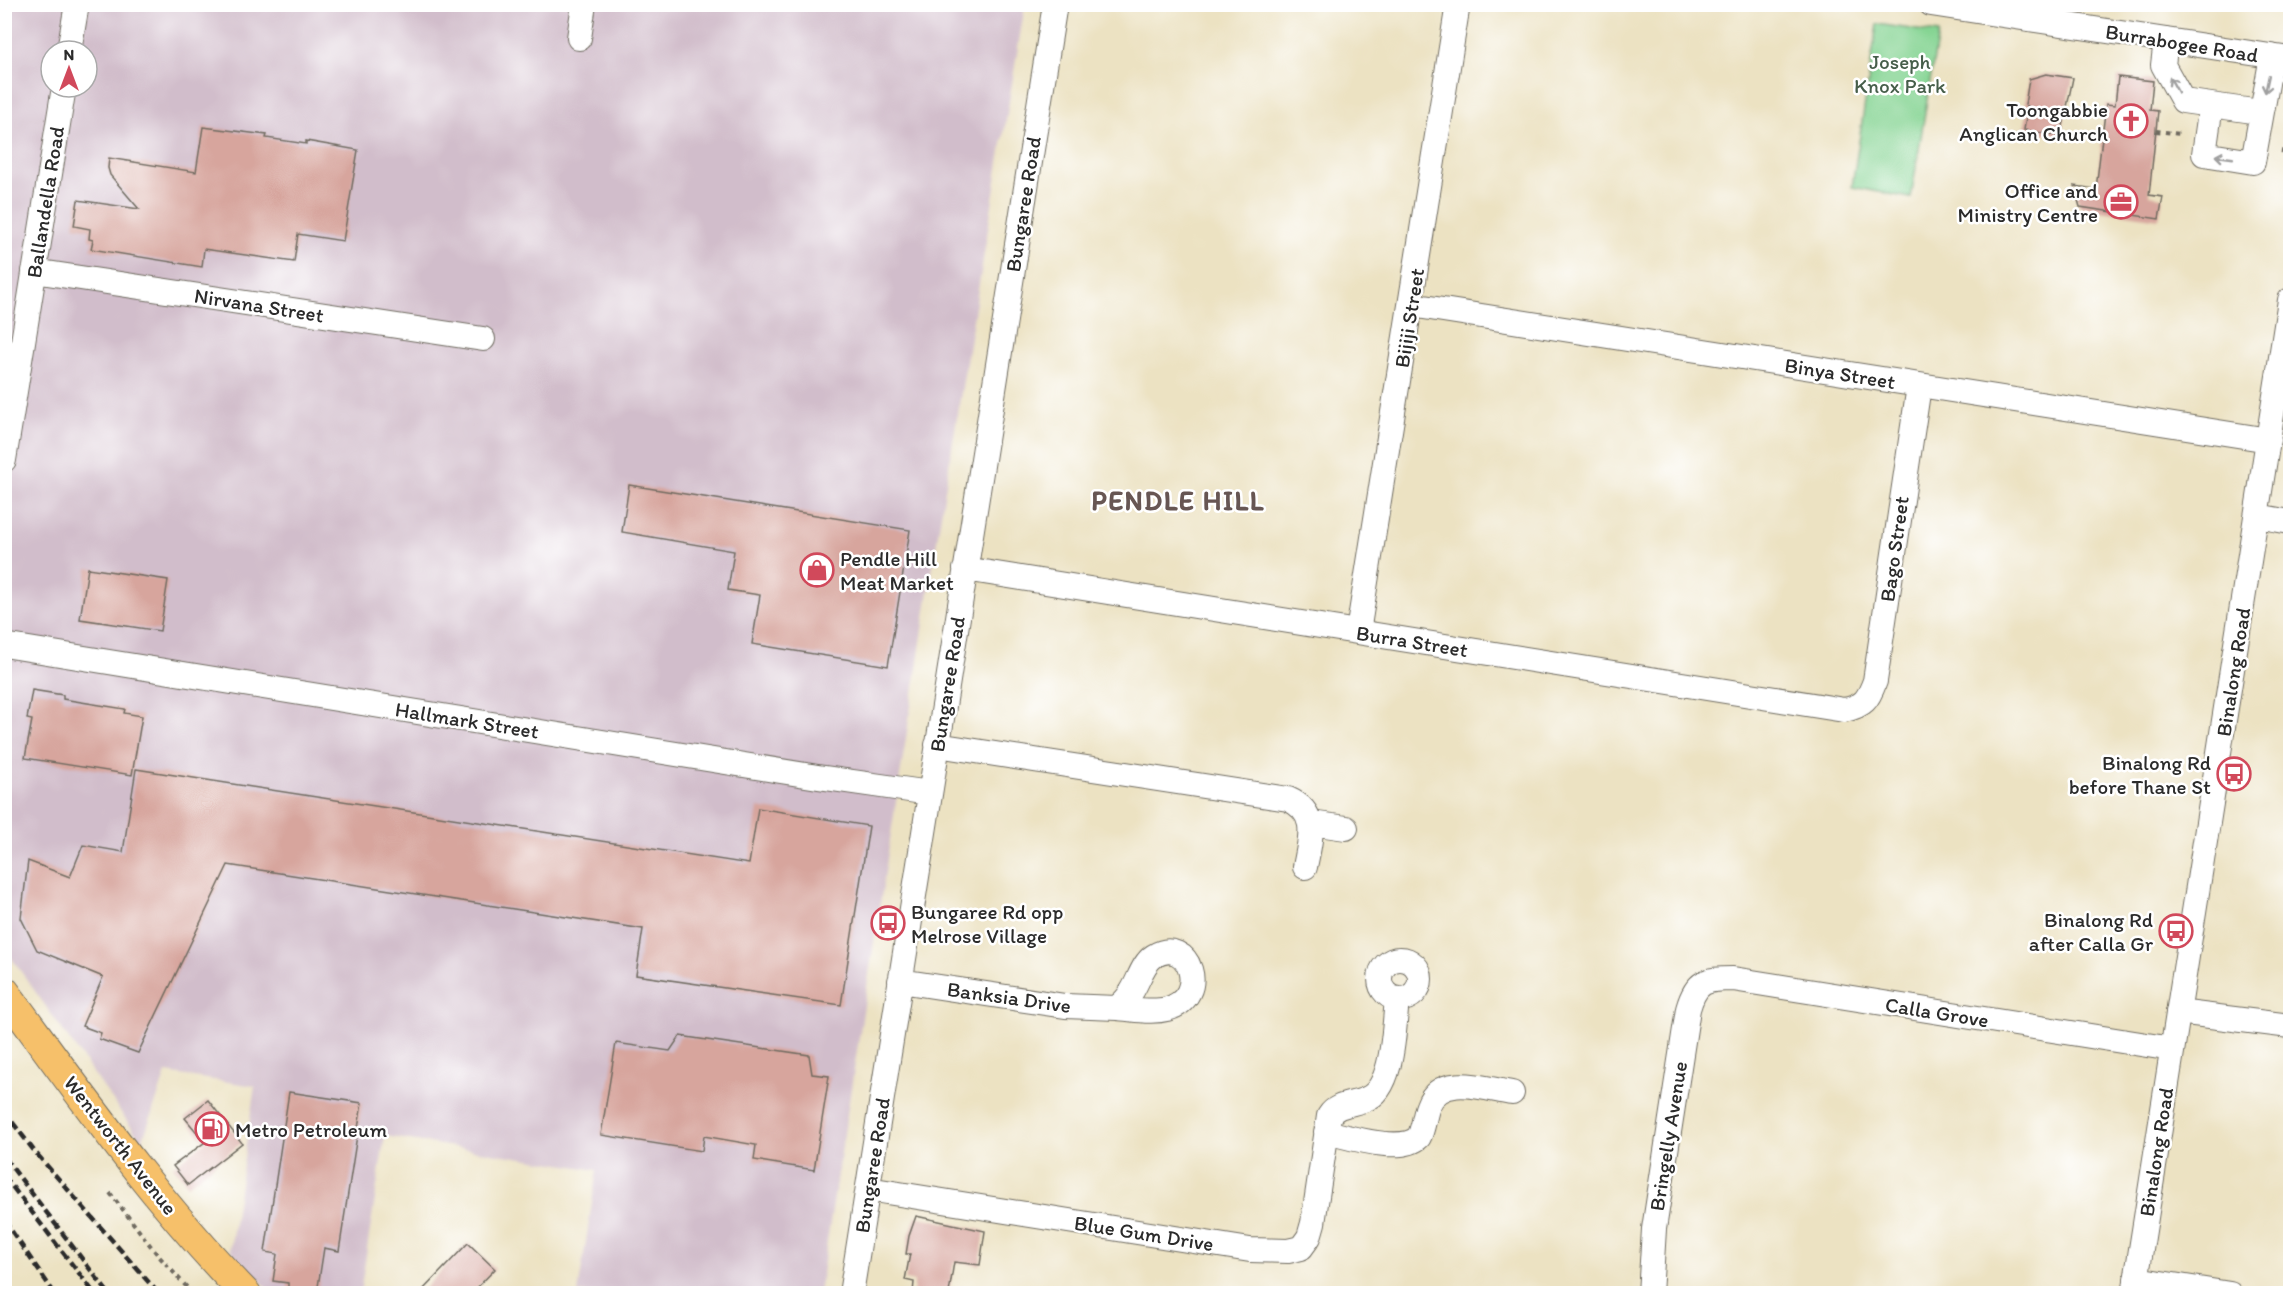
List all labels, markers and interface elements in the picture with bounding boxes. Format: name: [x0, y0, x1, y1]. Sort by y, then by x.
street label: Burrabogee Road: [2104, 19, 2261, 68]
north arrow: [39, 39, 99, 99]
text: N: [64, 45, 74, 64]
park label: Joseph Knox Park: [1854, 49, 1946, 98]
one-way arrow: [2260, 74, 2272, 93]
one-way arrow: [2168, 76, 2179, 94]
place label: Toongabbie Anglican Church: [1959, 97, 2108, 146]
church icon: Toongabbie Anglican Church: [2113, 103, 2149, 139]
street label: Ballandella Road: [21, 124, 69, 280]
street label: Bungaree Road: [1000, 134, 1046, 274]
one-way arrow: [2215, 152, 2234, 163]
place label: Office and Ministry Centre: [1958, 178, 2099, 227]
office icon: Office and Ministry Centre: [2103, 184, 2139, 220]
street label: Bijiji Street: [1389, 266, 1429, 370]
street label: Nirvana Street: [192, 282, 326, 328]
street label: Binya Street: [1783, 352, 1897, 394]
district label: PENDLE HILL: [1091, 484, 1265, 517]
street label: Bago Street: [1874, 494, 1914, 604]
place label: Pendle Hill Meat Market: [840, 546, 954, 595]
shop icon: Pendle Hill Meat Market: [799, 552, 835, 588]
street label: Binalong Road: [2210, 606, 2256, 738]
street label: Bungaree Road: [924, 614, 970, 754]
street label: Burra Street: [1354, 620, 1470, 662]
street label: Hallmark Street: [393, 696, 541, 744]
place label: Binalong Rd before Thane St: [2069, 750, 2211, 799]
bus stop icon: Binalong Rd before Thane St: [2216, 756, 2252, 792]
place label: Bungaree Rd opp Melrose Village: [911, 899, 1063, 948]
bus stop icon: Bungaree Rd opp Melrose Village: [870, 905, 906, 941]
place label: Binalong Rd after Calla Gr: [2029, 907, 2154, 956]
bus stop icon: Binalong Rd after Calla Gr: [2158, 913, 2194, 949]
street label: Banksia Drive: [945, 976, 1073, 1018]
street label: Calla Grove: [1883, 991, 1991, 1033]
street label: Bringelly Avenue: [1644, 1059, 1692, 1213]
street label: Wentworth Avenue: [59, 1070, 183, 1220]
street label: Binalong Road: [2133, 1086, 2179, 1218]
street label: Bungaree Road: [849, 1095, 895, 1235]
fuel station icon: Metro Petroleum: [194, 1111, 230, 1147]
place label: Metro Petroleum: [235, 1117, 387, 1142]
street label: Blue Gum Drive: [1072, 1210, 1216, 1256]

